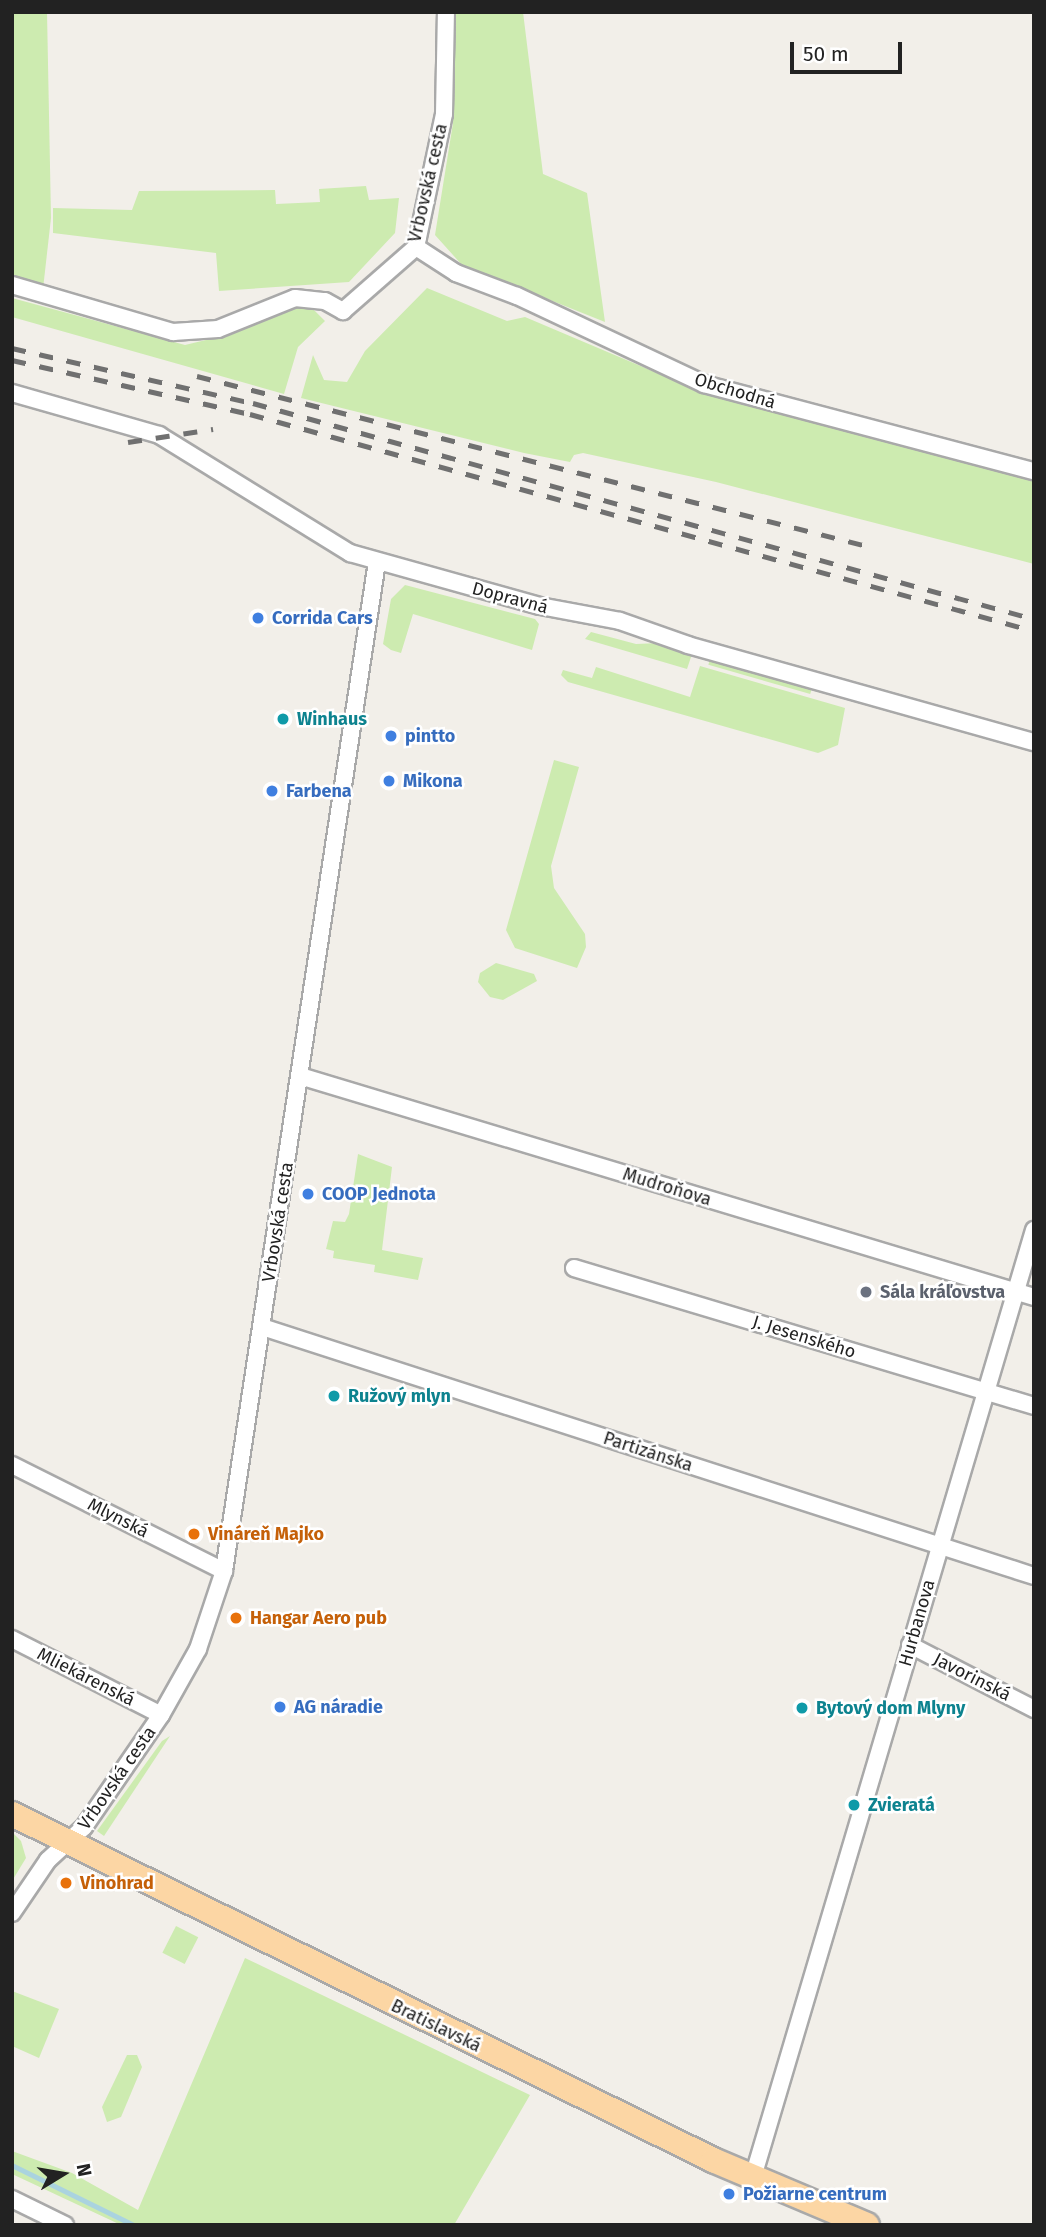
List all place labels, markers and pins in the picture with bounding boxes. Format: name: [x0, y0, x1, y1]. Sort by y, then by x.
place label: Corrida Cars: [272, 607, 373, 629]
marker: Corrida Cars: [250, 610, 266, 626]
place label: Winhaus: [297, 708, 367, 730]
marker: Winhaus: [275, 711, 291, 727]
place label: pintto: [405, 725, 455, 747]
marker: pintto: [383, 728, 399, 744]
place label: Mikona: [403, 770, 463, 792]
marker: Mikona: [381, 773, 397, 789]
place label: Farbena: [286, 780, 352, 802]
marker: Farbena: [264, 783, 280, 799]
place label: COOP Jednota: [322, 1183, 436, 1205]
marker: COOP Jednota: [300, 1186, 316, 1202]
place label: Sála kráľovstva: [880, 1281, 1005, 1303]
marker: Sála kráľovstva: [858, 1284, 874, 1300]
place label: Ružový mlyn: [348, 1385, 451, 1407]
marker: Ružový mlyn: [326, 1388, 342, 1404]
place label: Vináreň Majko: [208, 1523, 324, 1545]
marker: Vináreň Majko: [186, 1526, 202, 1542]
place label: Hangar Aero pub: [250, 1607, 387, 1629]
marker: Hangar Aero pub: [228, 1610, 244, 1626]
place label: AG náradie: [294, 1696, 383, 1718]
place label: Bytový dom Mlyny: [816, 1697, 965, 1719]
marker: AG náradie: [272, 1699, 288, 1715]
marker: Bytový dom Mlyny: [794, 1700, 810, 1716]
place label: Zvieratá: [868, 1794, 935, 1816]
marker: Zvieratá: [846, 1797, 862, 1813]
place label: Vinohrad: [80, 1872, 154, 1894]
marker: Vinohrad: [58, 1875, 74, 1891]
place label: Požiarne centrum: [743, 2183, 887, 2205]
marker: Požiarne centrum: [721, 2186, 737, 2202]

